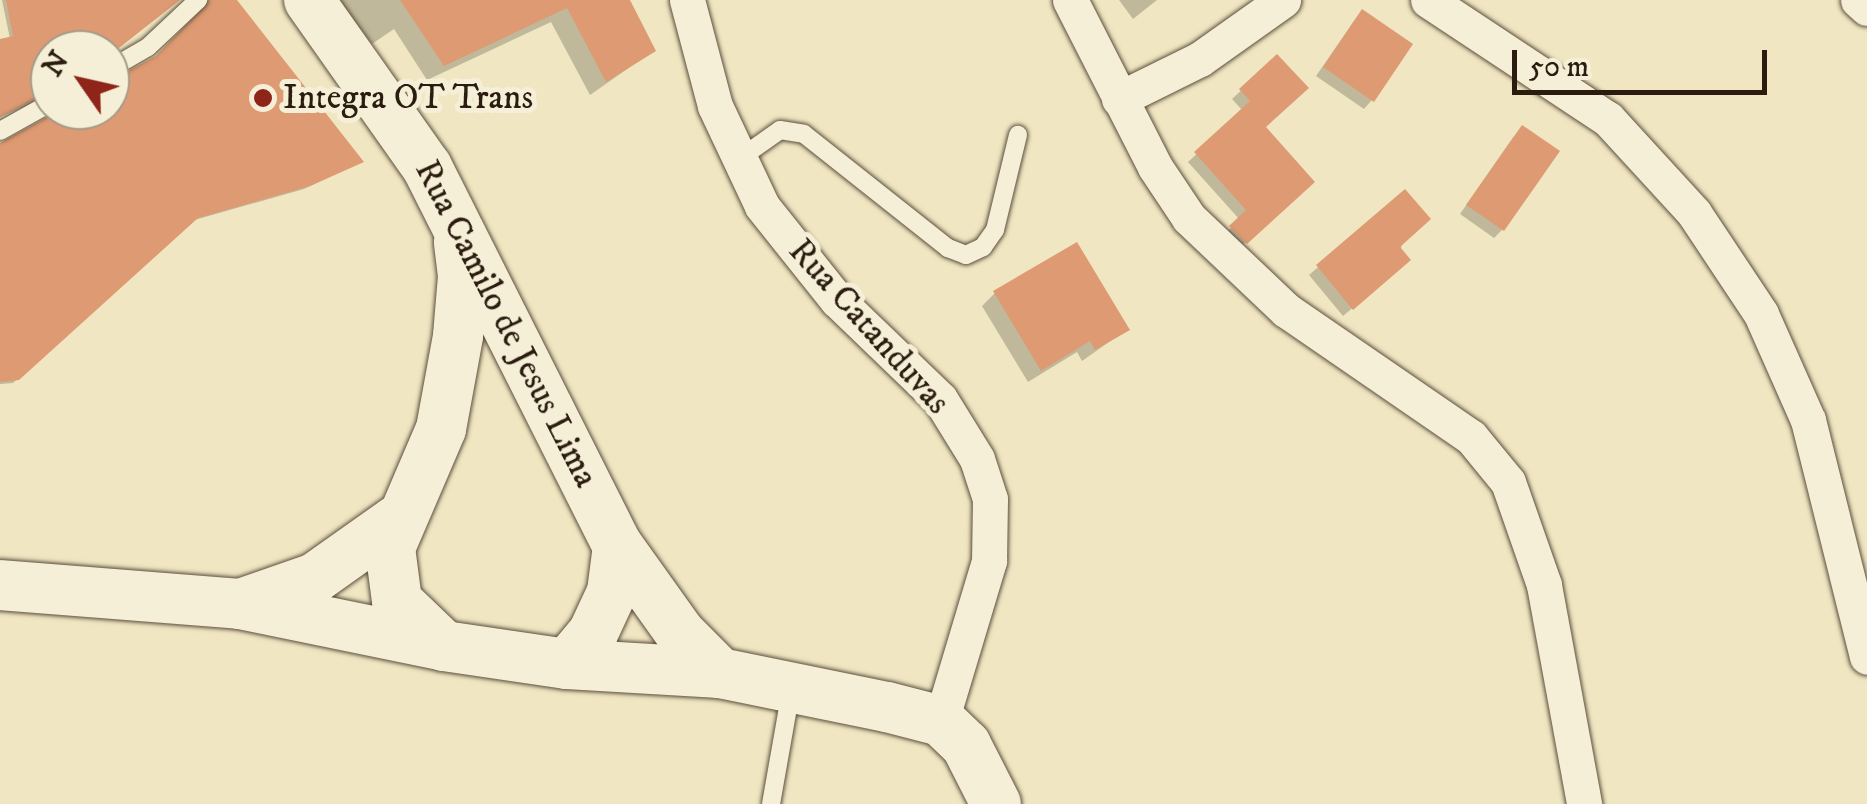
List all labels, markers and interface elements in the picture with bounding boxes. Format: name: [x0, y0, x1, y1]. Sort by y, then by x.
north arrow: [30, 30, 130, 130]
scale bar: [1517, 30, 1772, 92]
text: N: [35, 45, 77, 83]
text: 50 m: [1529, 49, 1589, 86]
place label: Integra OT Trans: [283, 77, 533, 119]
marker: Integra OT Trans: [252, 87, 274, 109]
street label: Rua Camilo de Jesus Lima: [405, 153, 607, 495]
street label: Rua Catanduvas: [779, 231, 959, 423]

